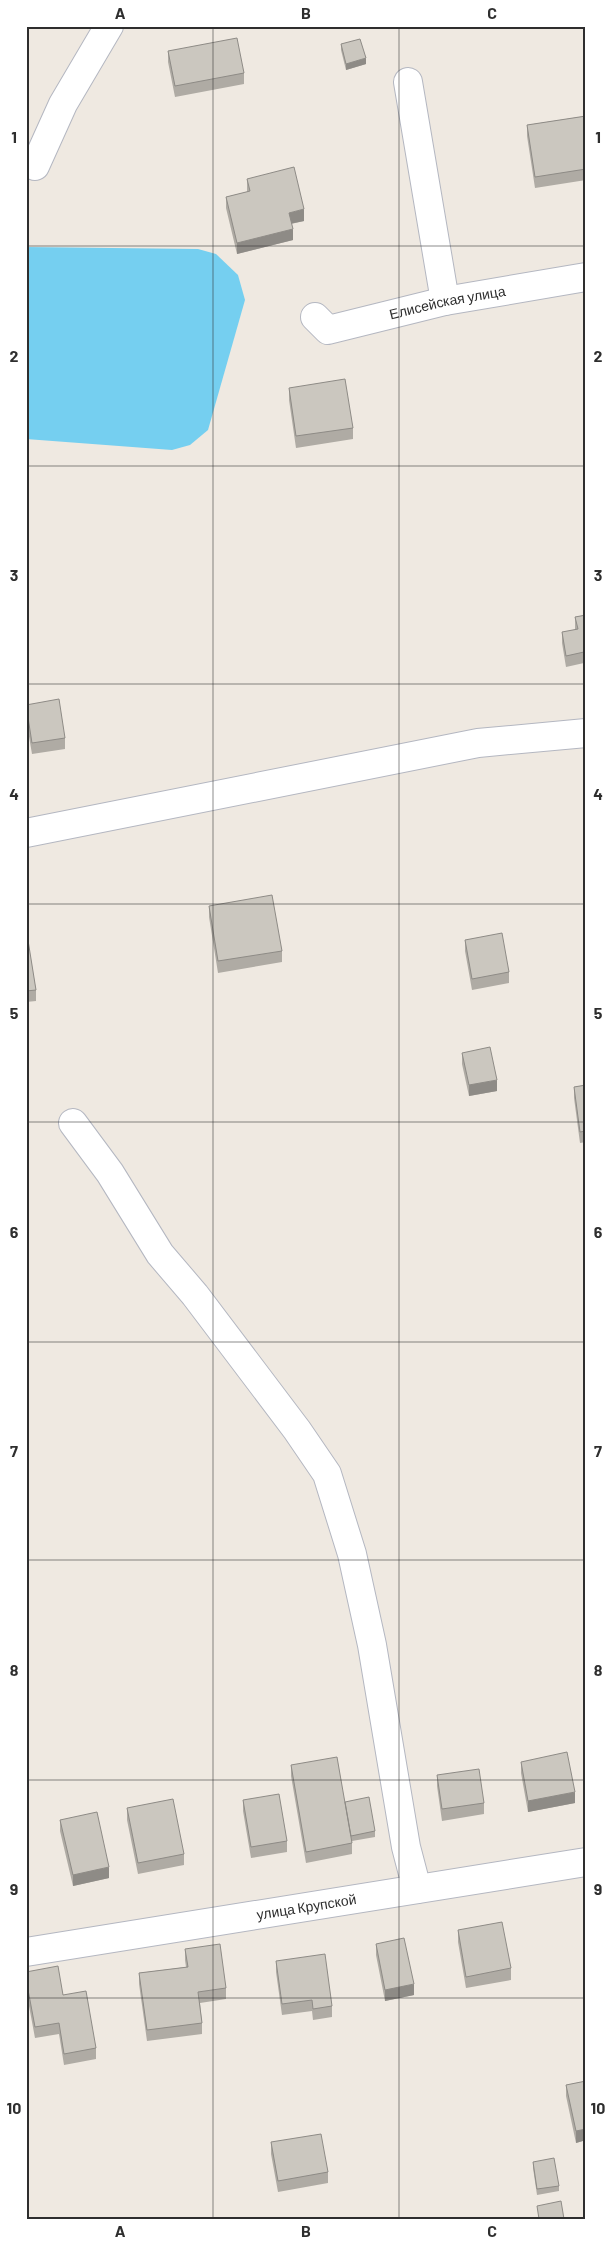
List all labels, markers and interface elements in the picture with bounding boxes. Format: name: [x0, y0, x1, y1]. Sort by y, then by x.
text: A: [115, 3, 126, 22]
text: B: [301, 3, 311, 22]
text: C: [487, 3, 497, 22]
text: 1: [11, 127, 17, 146]
text: 1: [595, 127, 601, 146]
street label: Елисейская улица: [388, 282, 507, 322]
text: 2: [10, 346, 19, 365]
text: 2: [594, 346, 603, 365]
text: 3: [10, 565, 18, 584]
text: 3: [594, 565, 602, 584]
text: 4: [9, 784, 19, 803]
text: 4: [593, 784, 603, 803]
text: 5: [10, 1003, 19, 1022]
text: 5: [594, 1003, 603, 1022]
text: 6: [10, 1222, 19, 1241]
text: 6: [594, 1222, 603, 1241]
text: 7: [10, 1441, 18, 1460]
text: 7: [594, 1441, 602, 1460]
text: 8: [10, 1660, 19, 1679]
text: 8: [594, 1660, 603, 1679]
text: 9: [10, 1879, 18, 1898]
text: 9: [594, 1879, 602, 1898]
street label: улица Крупской: [255, 1890, 357, 1923]
text: 10: [7, 2098, 21, 2117]
text: 10: [591, 2098, 605, 2117]
text: A: [115, 2221, 126, 2240]
text: B: [301, 2221, 311, 2240]
text: C: [487, 2221, 497, 2240]

